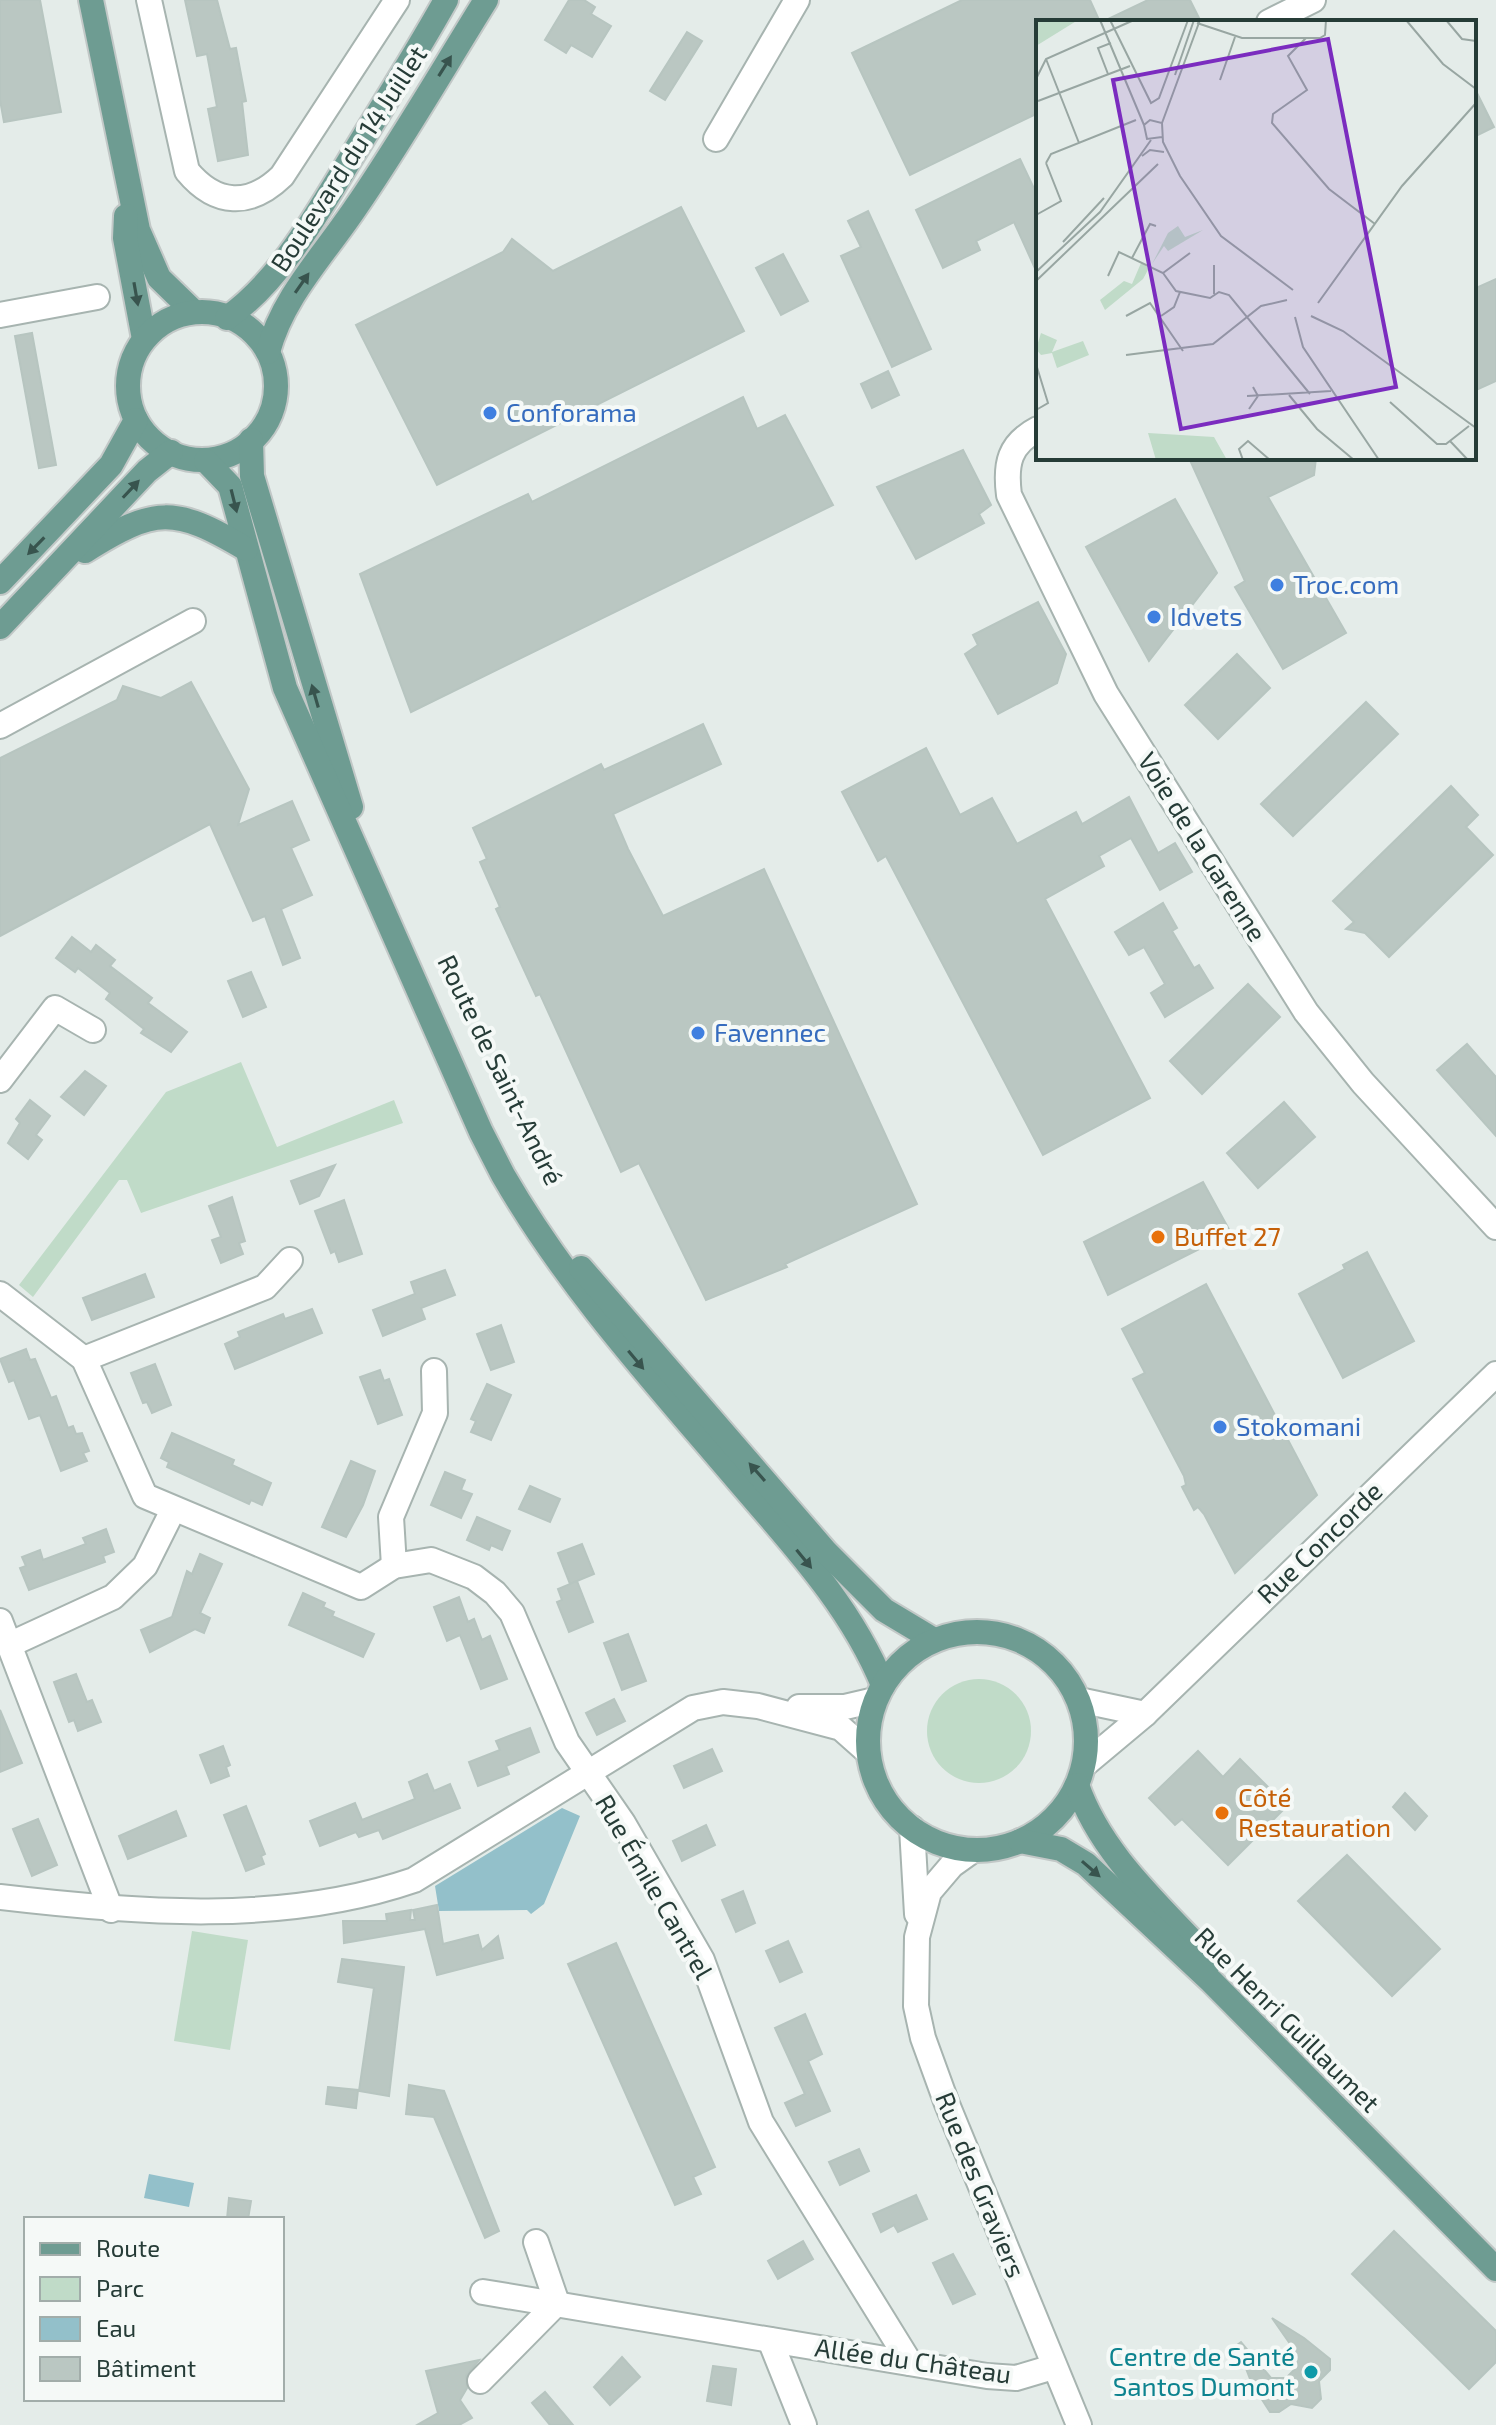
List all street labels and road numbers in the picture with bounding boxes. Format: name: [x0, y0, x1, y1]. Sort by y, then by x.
street label: Boulevard du 14 Juillet: [263, 40, 432, 277]
street label: Voie de la Garenne: [1133, 746, 1274, 946]
street label: Route de Saint-André: [432, 949, 571, 1189]
street label: Rue Concorde: [1250, 1475, 1388, 1609]
street label: Rue Émile Cantrel: [590, 1789, 721, 1984]
street label: Rue Henri Guillaumet: [1189, 1920, 1387, 2118]
street label: Rue des Graviers: [930, 2087, 1033, 2282]
street label: Allée du Château: [813, 2330, 1013, 2389]

